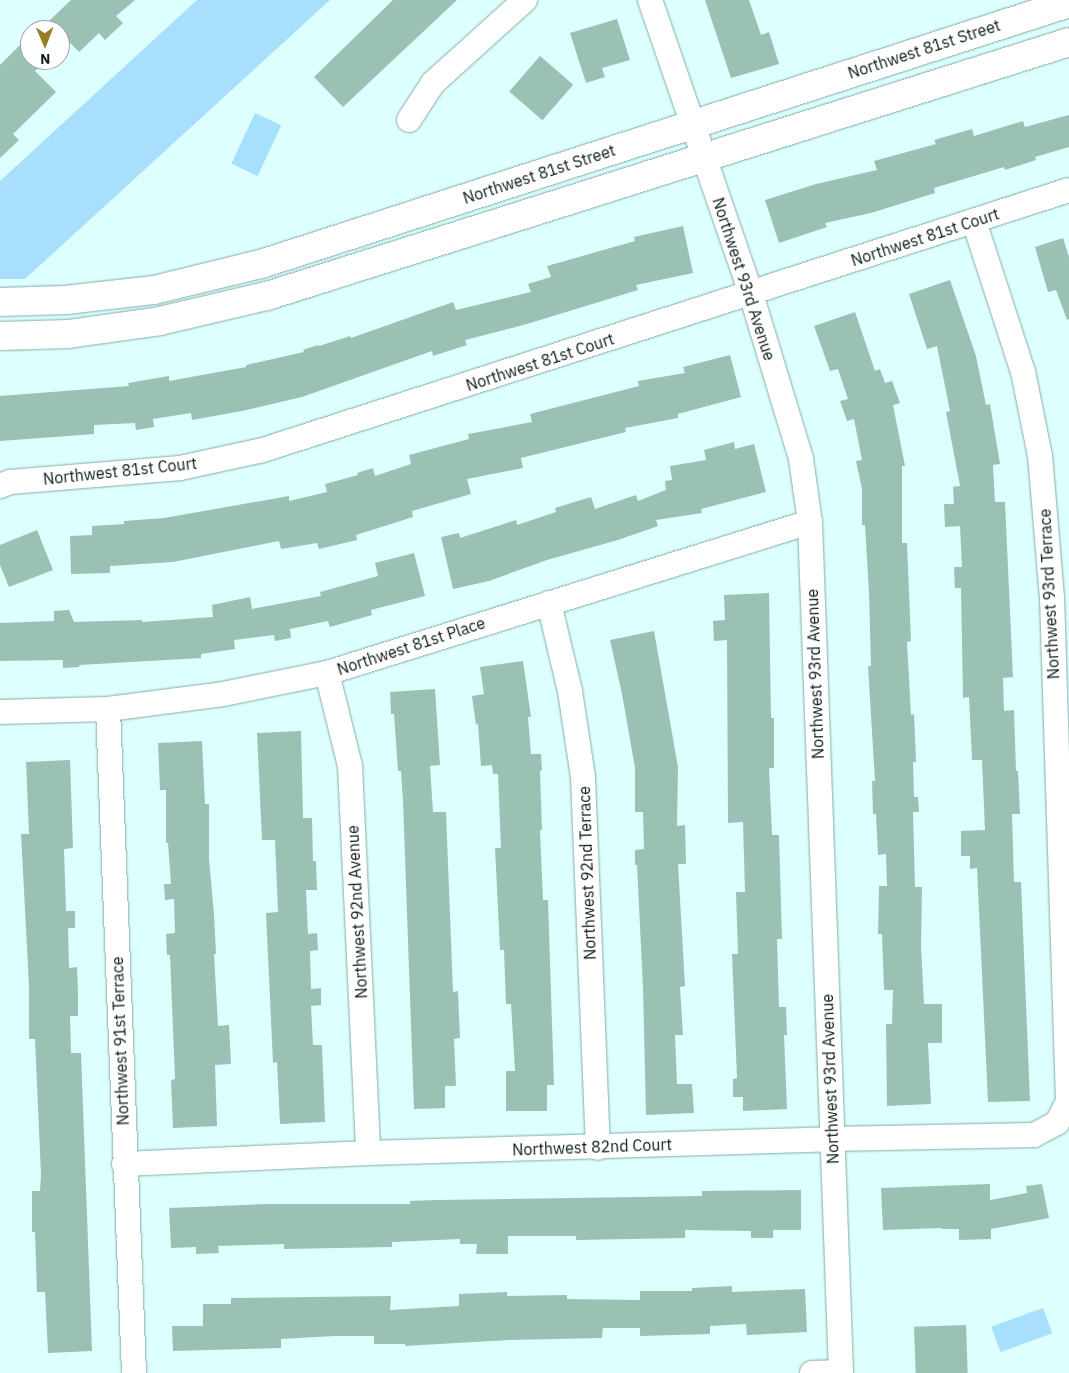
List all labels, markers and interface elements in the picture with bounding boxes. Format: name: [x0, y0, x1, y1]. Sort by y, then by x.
street label: Northwest 81st Street: [845, 15, 1003, 83]
north arrow: [20, 20, 70, 70]
text: N: [40, 50, 50, 68]
street label: Northwest 81st Street: [460, 140, 618, 208]
street label: Northwest 93rd Avenue: [709, 195, 779, 363]
street label: Northwest 81st Court: [848, 204, 1002, 270]
street label: Northwest 81st Court: [463, 329, 617, 395]
street label: Northwest 81st Court: [42, 453, 198, 489]
street label: Northwest 93rd Terrace: [1035, 508, 1063, 680]
street label: Northwest 93rd Avenue: [802, 589, 828, 759]
street label: Northwest 81st Place: [335, 613, 487, 679]
street label: Northwest 92nd Terrace: [574, 786, 600, 960]
street label: Northwest 92nd Avenue: [343, 825, 371, 999]
street label: Northwest 91st Terrace: [107, 956, 133, 1126]
street label: Northwest 93rd Avenue: [817, 994, 843, 1164]
street label: Northwest 82nd Court: [512, 1135, 672, 1159]

